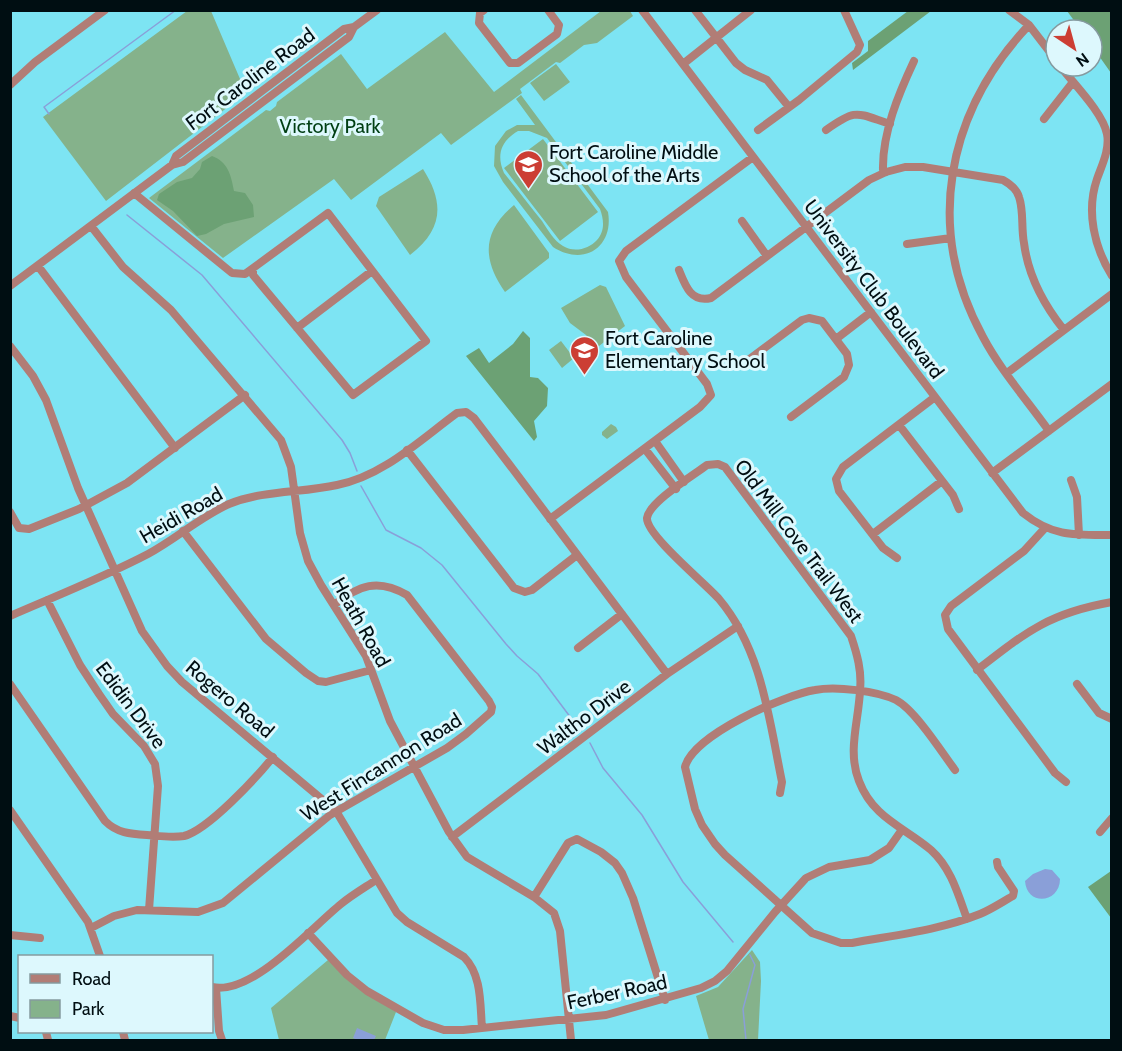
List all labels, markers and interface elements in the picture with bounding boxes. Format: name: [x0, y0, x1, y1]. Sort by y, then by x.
north arrow: [1044, 18, 1104, 78]
street label: Fort Caroline Road: [181, 23, 319, 135]
text: N: [1072, 49, 1093, 71]
park label: Victory Park: [279, 114, 381, 138]
place label: Fort Caroline Middle School of the Arts: [549, 140, 718, 187]
school or university icon: Fort Caroline Middle School of the Arts: [512, 148, 544, 190]
street label: University Club Boulevard: [799, 195, 949, 383]
place label: Fort Caroline Elementary School: [605, 326, 766, 373]
school or university icon: Fort Caroline Elementary School: [568, 334, 600, 376]
street label: Old Mill Cove Trail West: [730, 455, 868, 628]
street label: Heidi Road: [135, 482, 227, 548]
street label: Heath Road: [327, 573, 395, 671]
street label: Rogero Road: [181, 655, 279, 743]
street label: Edidin Drive: [91, 657, 171, 753]
street label: Waltho Drive: [533, 674, 635, 760]
street label: West Fincannon Road: [296, 708, 466, 826]
legend: [18, 955, 213, 1033]
text: Road: [72, 968, 111, 990]
street label: Ferber Road: [565, 970, 669, 1014]
text: Park: [72, 998, 105, 1020]

